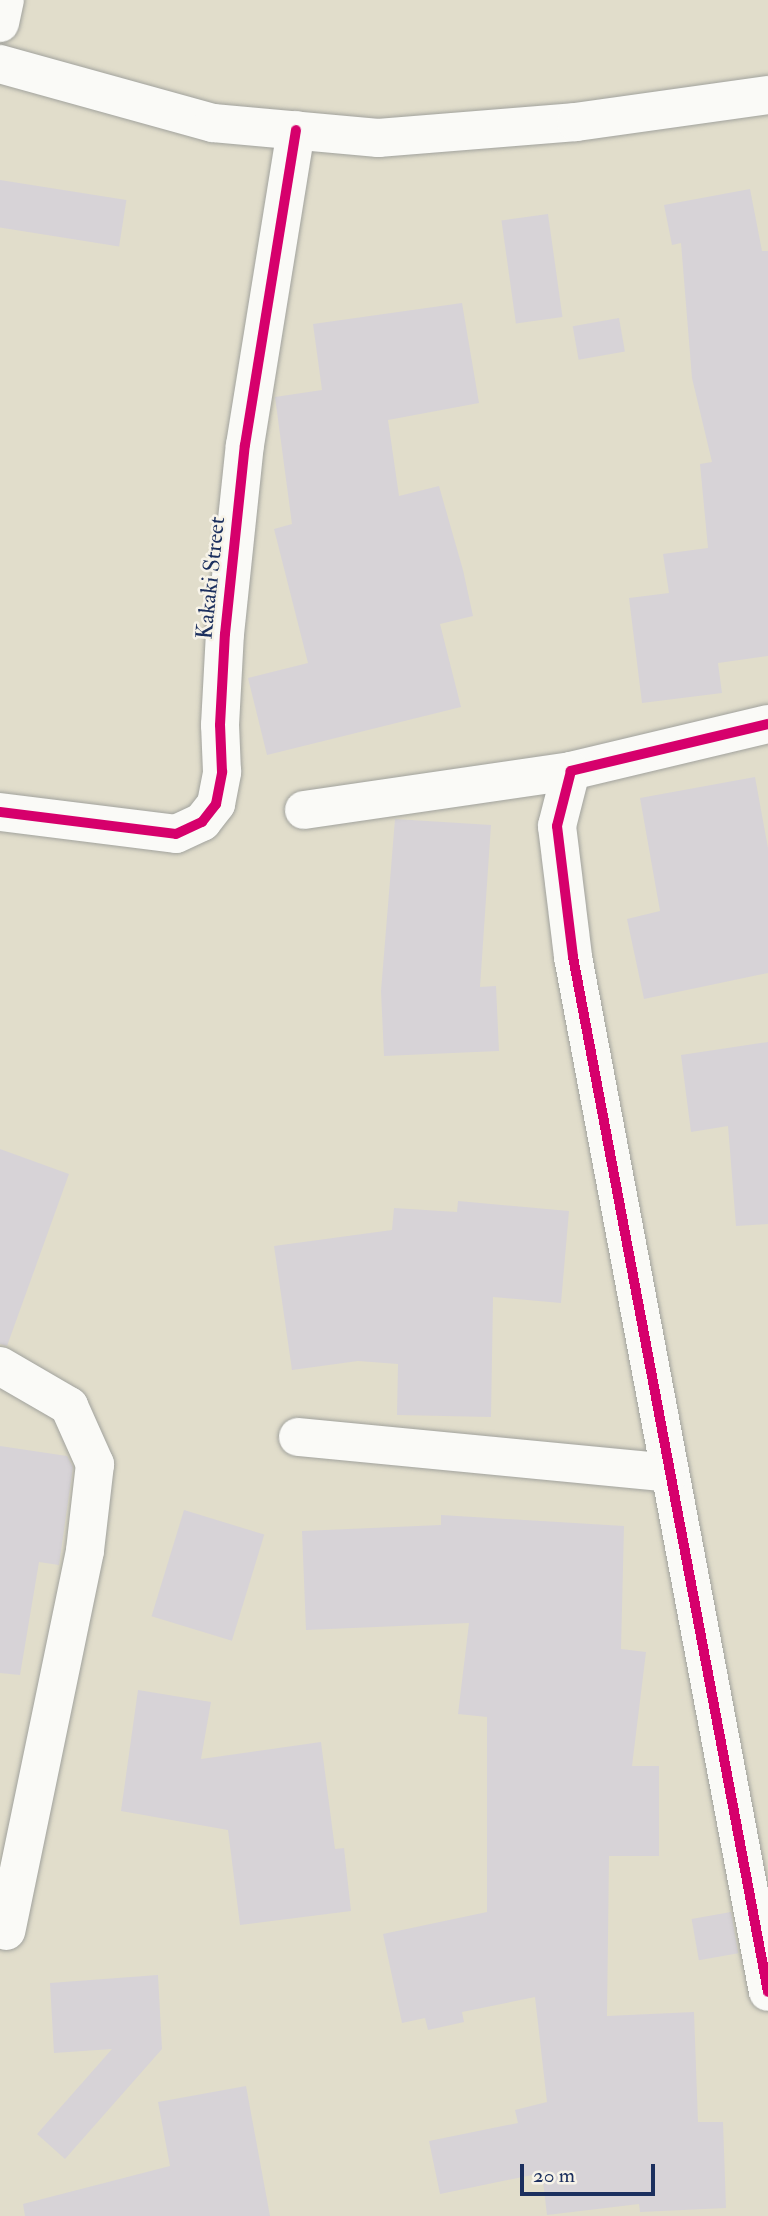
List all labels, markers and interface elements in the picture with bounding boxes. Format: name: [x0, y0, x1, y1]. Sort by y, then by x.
street label: Kakaki Street: [191, 515, 231, 641]
scale bar: [523, 2150, 658, 2194]
text: 20 m: [533, 2162, 575, 2189]

